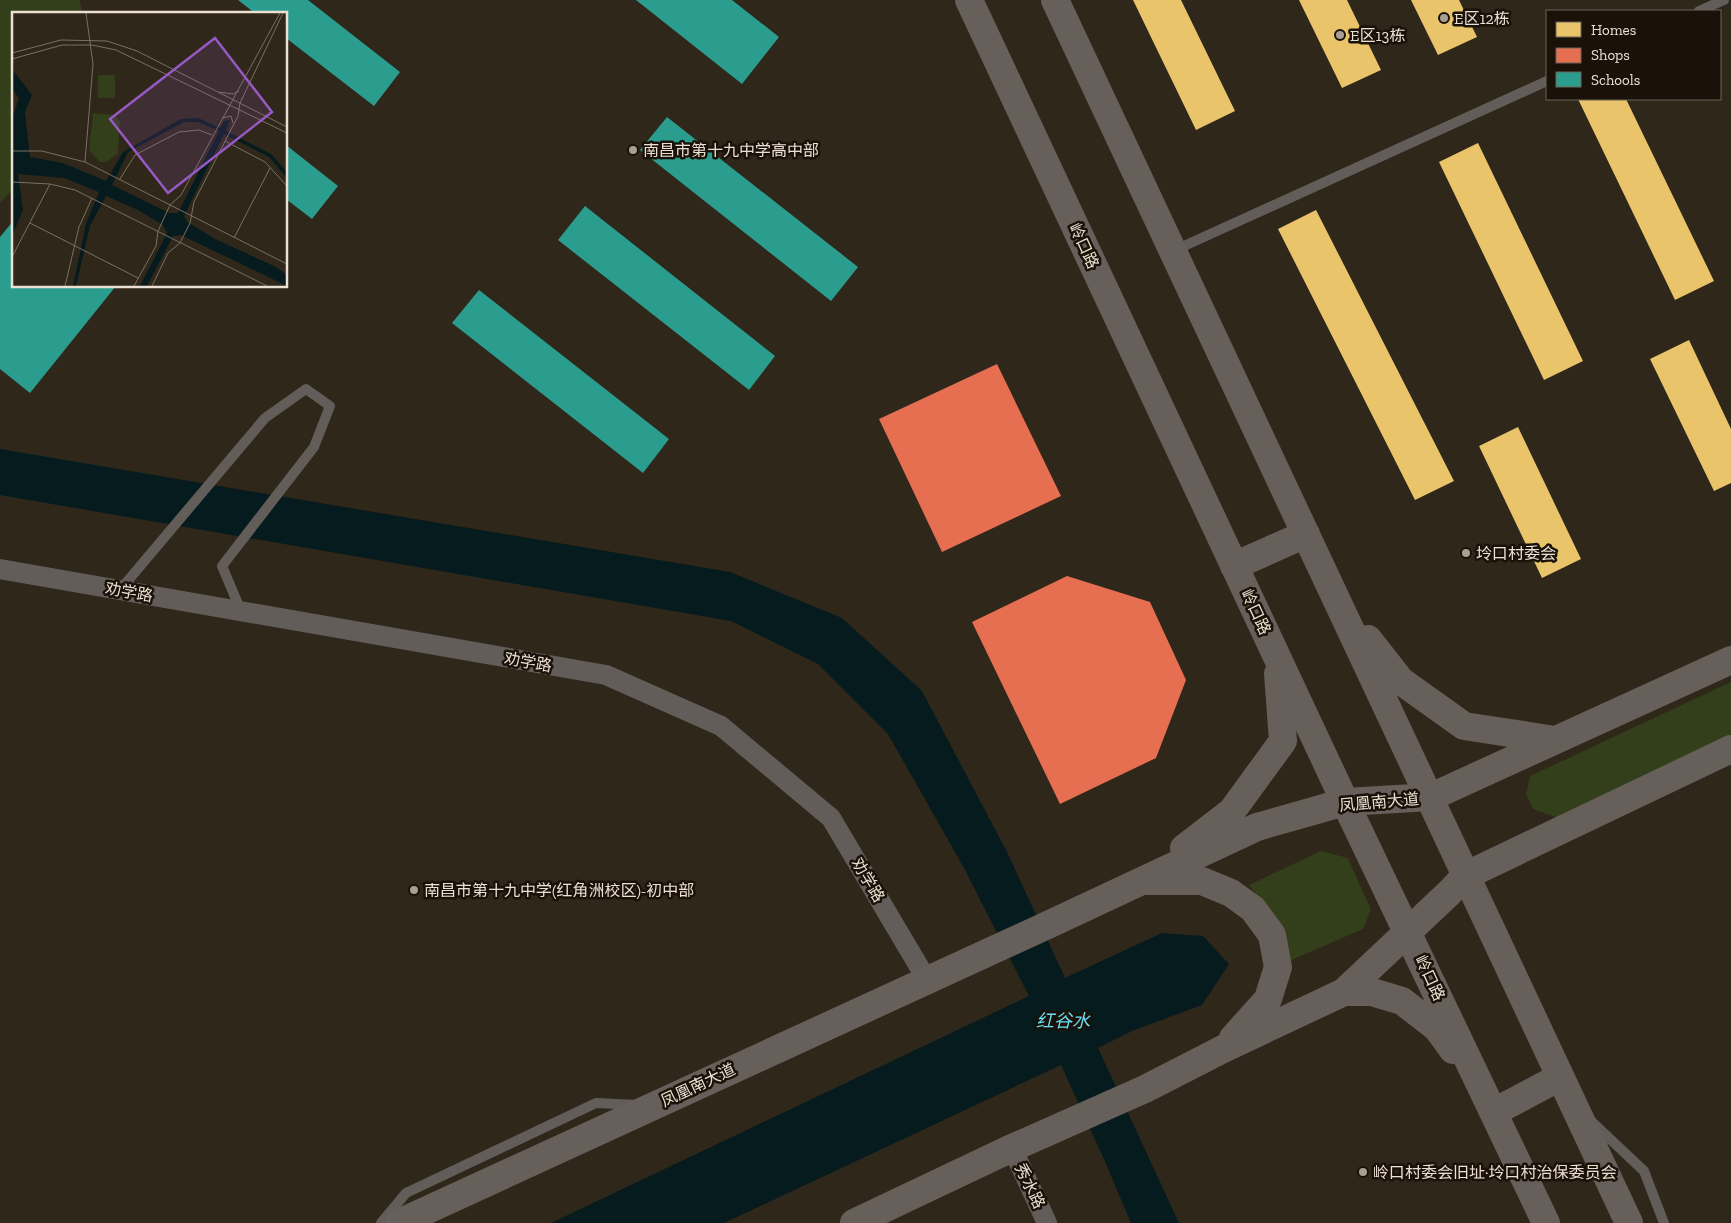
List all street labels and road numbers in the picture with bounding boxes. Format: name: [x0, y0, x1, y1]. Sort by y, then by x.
street label: 岭口路: [1065, 220, 1103, 272]
street label: 劝学路: [104, 578, 154, 606]
street label: 岭口路: [1237, 586, 1275, 638]
street label: 劝学路: [503, 648, 553, 676]
street label: 凤凰南大道: [1338, 789, 1420, 815]
street label: 劝学路: [847, 855, 889, 905]
street label: 岭口路: [1411, 952, 1449, 1004]
street label: 凤凰南大道: [658, 1059, 738, 1111]
street label: 秀水路: [1011, 1160, 1049, 1212]

